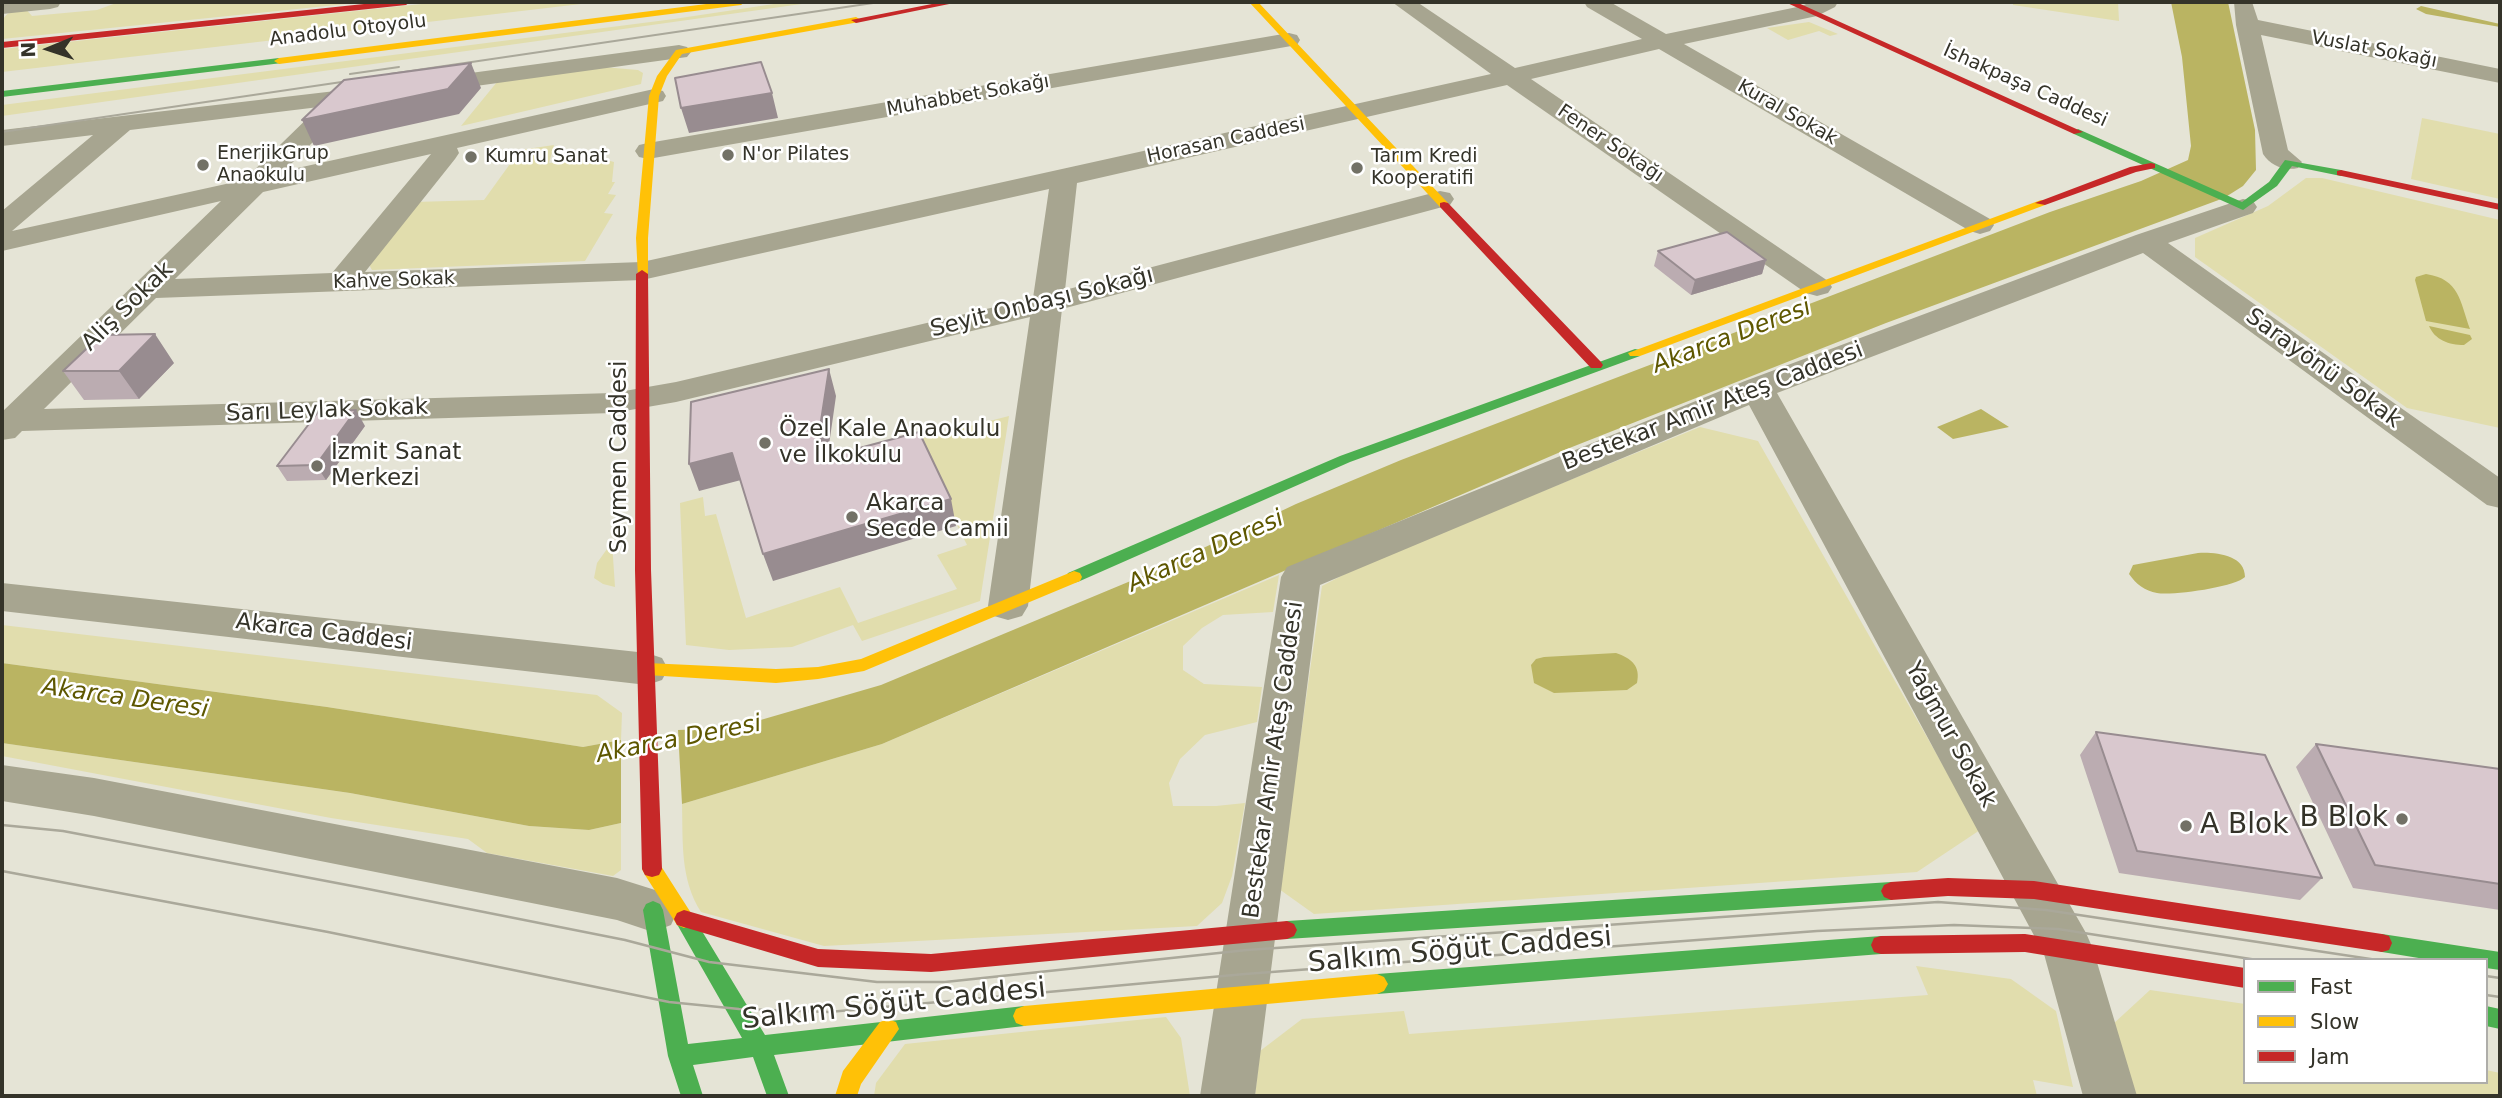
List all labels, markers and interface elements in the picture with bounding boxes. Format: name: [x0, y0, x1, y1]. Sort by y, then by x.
street label: Anadolu Otoyolu: [268, 10, 428, 52]
north arrow: [14, 14, 84, 84]
street label: Vuslat Sokağı: [2309, 27, 2439, 73]
street label: İshakpaşa Caddesi: [1939, 40, 2111, 132]
text: N: [17, 41, 39, 58]
street label: Muhabbet Sokağı: [885, 70, 1051, 122]
street label: Kural Sokak: [1733, 75, 1841, 151]
street label: Fener Sokağı: [1553, 100, 1667, 188]
street label: Horasan Caddesi: [1145, 113, 1307, 169]
place label: EnerjikGrup Anaokulu: [217, 143, 329, 187]
place label: N'or Pilates: [742, 144, 849, 166]
place label: Kumru Sanat: [485, 146, 608, 168]
place label: Tarım Kredi Kooperatifi: [1371, 146, 1478, 190]
marker: N'or Pilates: [720, 147, 736, 163]
marker: Kumru Sanat: [463, 149, 479, 165]
marker: EnerjikGrup Anaokulu: [195, 157, 211, 173]
marker: Tarım Kredi Kooperatifi: [1349, 160, 1365, 176]
street label: Aliş Sokak: [76, 257, 180, 357]
street label: Seyit Onbaşı Sokağı: [928, 262, 1156, 344]
street label: Kahve Sokak: [333, 267, 455, 295]
water label: Akarca Deresi: [1649, 294, 1815, 380]
street label: Sarayönü Sokak: [2240, 303, 2406, 435]
street label: Bestekar Amir Ateş Caddesi: [1559, 337, 1867, 477]
street label: Seymen Caddesi: [606, 361, 634, 553]
street label: Sarı Leylak Sokak: [226, 394, 428, 428]
place label: Özel Kale Anaokulu ve İlkokulu: [779, 416, 1000, 470]
marker: Özel Kale Anaokulu ve İlkokulu: [757, 435, 773, 451]
place label: İzmit Sanat Merkezi: [331, 439, 461, 493]
marker: İzmit Sanat Merkezi: [309, 458, 325, 474]
place label: Akarca Secde Camii: [866, 490, 1009, 544]
water label: Akarca Deresi: [1124, 505, 1288, 599]
marker: Akarca Secde Camii: [844, 509, 860, 525]
street label: Bestekar Amir Ateş Caddesi: [1238, 600, 1310, 920]
street label: Akarca Caddesi: [234, 608, 414, 658]
street label: Yağmur Sokak: [1899, 657, 2001, 813]
water label: Akarca Deresi: [40, 673, 210, 725]
water label: Akarca Deresi: [594, 710, 764, 770]
place label: B Blok: [2300, 802, 2388, 836]
place label: A Blok: [2200, 809, 2288, 843]
marker: B Blok: [2394, 811, 2410, 827]
marker: A Blok: [2178, 818, 2194, 834]
street label: Salkım Söğüt Caddesi: [1307, 921, 1613, 981]
legend: [2243, 958, 2488, 1084]
street label: Salkım Söğüt Caddesi: [741, 972, 1047, 1038]
text: Fast: [2310, 975, 2352, 999]
text: Slow: [2310, 1010, 2359, 1034]
text: Jam: [2310, 1045, 2350, 1069]

